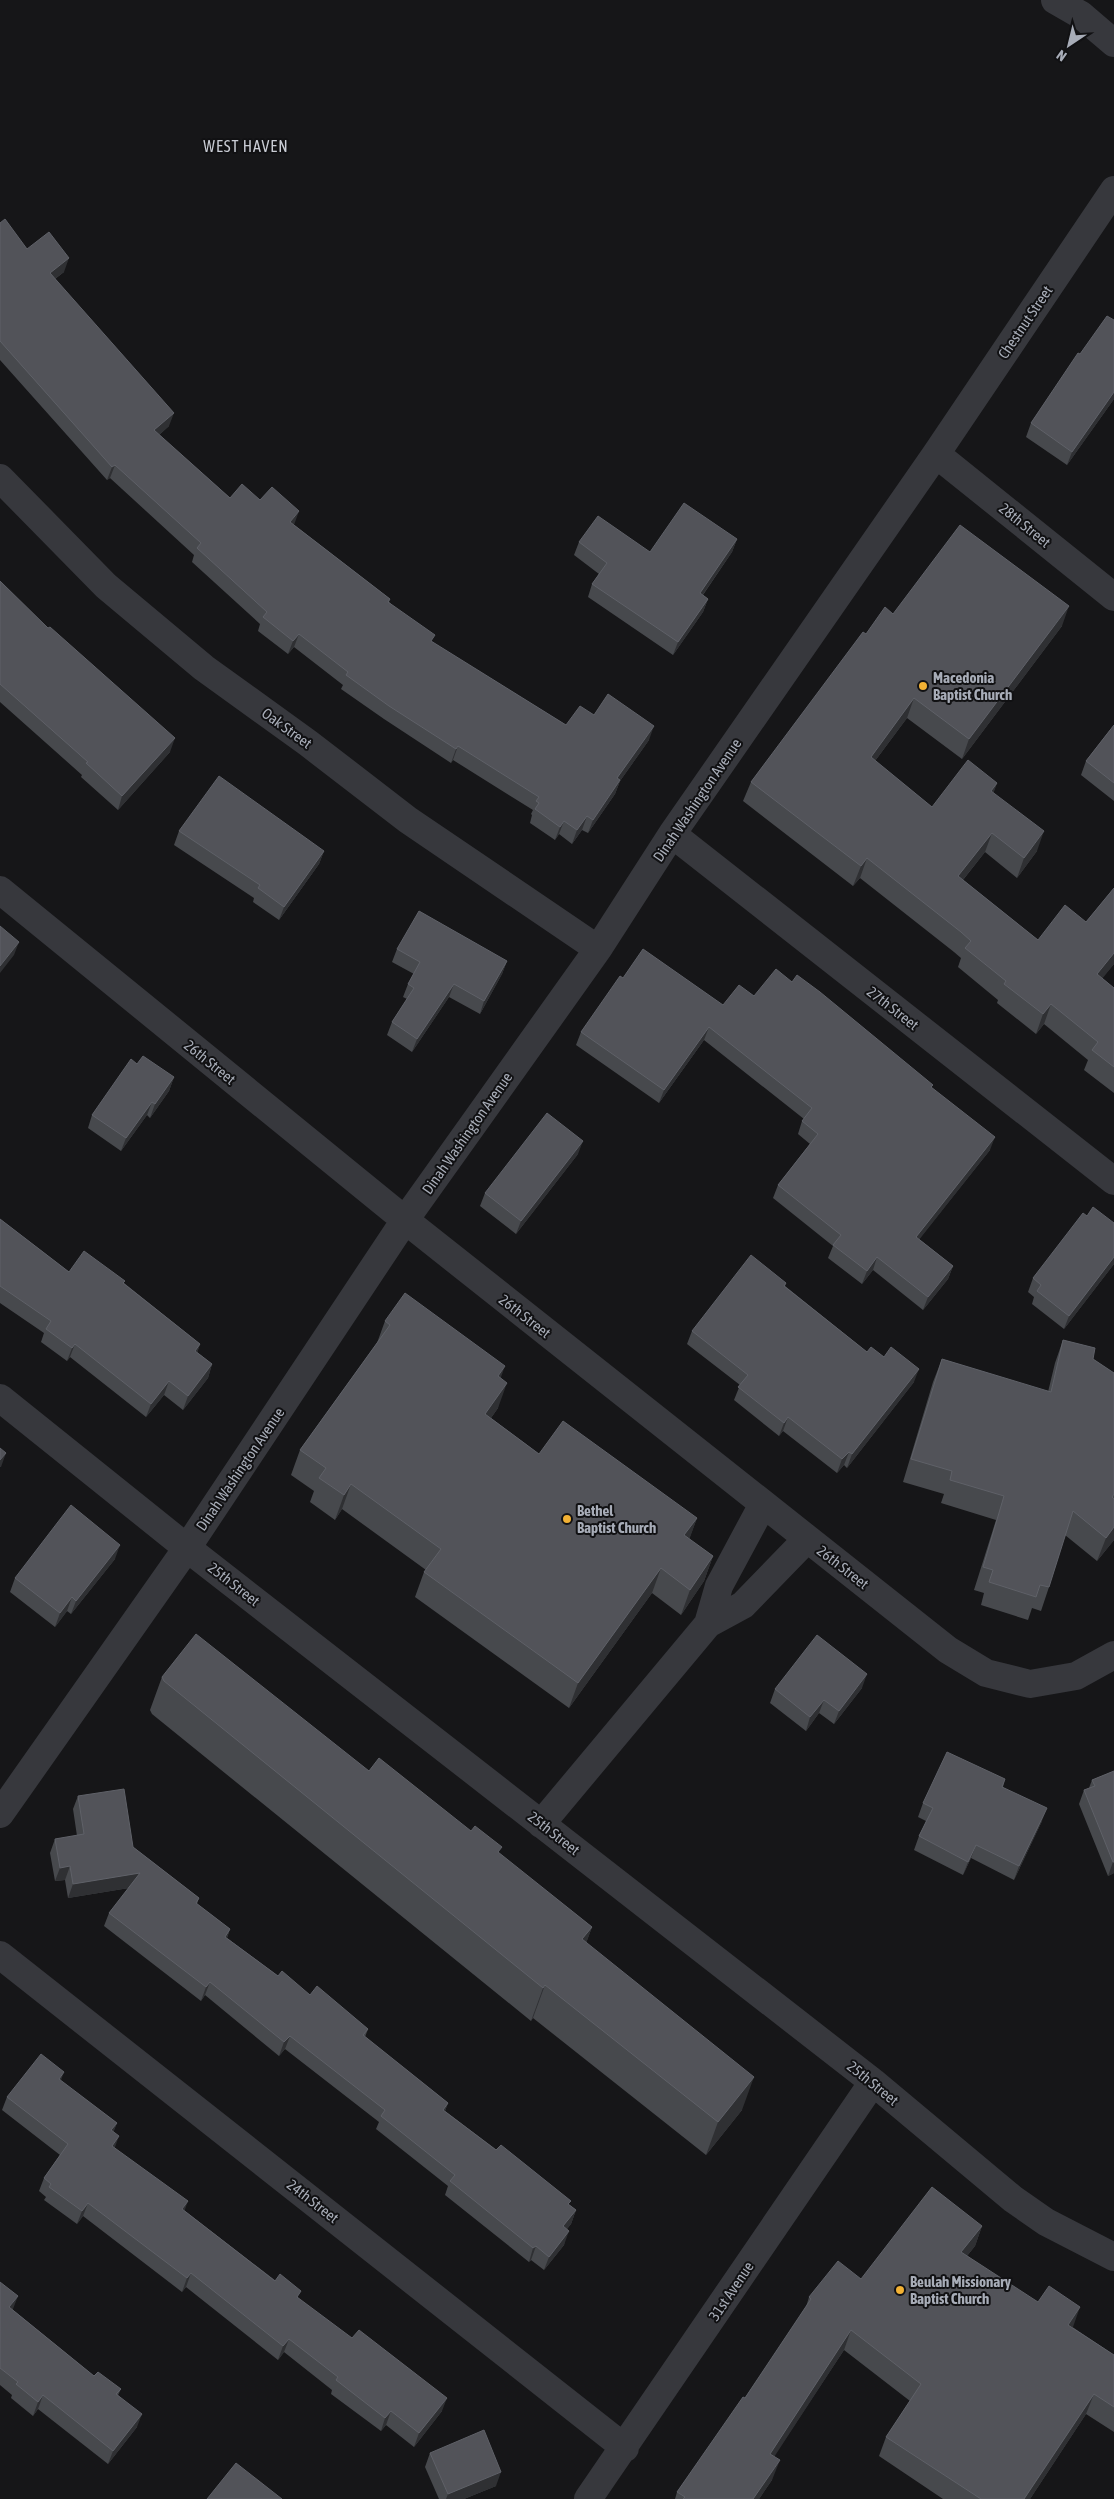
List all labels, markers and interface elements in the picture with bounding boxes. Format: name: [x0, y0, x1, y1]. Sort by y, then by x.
north arrow: [1044, 20, 1094, 70]
text: N: [1054, 47, 1070, 65]
district label: WEST HAVEN: [203, 137, 289, 155]
street label: Chestnut Street: [994, 282, 1056, 362]
street label: 28th Street: [996, 499, 1054, 551]
place label: Macedonia Baptist Church: [933, 669, 1012, 703]
marker: Macedonia Baptist Church: [917, 680, 929, 692]
street label: Oak Street: [259, 704, 315, 752]
street label: Dinah Washington Avenue: [650, 735, 745, 865]
street label: 27th Street: [864, 983, 922, 1033]
street label: 26th Street: [181, 1036, 239, 1088]
street label: Dinah Washington Avenue: [419, 1069, 516, 1197]
street label: 26th Street: [496, 1291, 554, 1341]
street label: Dinah Washington Avenue: [193, 1404, 288, 1534]
place label: Bethel Baptist Church: [577, 1502, 656, 1536]
marker: Bethel Baptist Church: [561, 1513, 573, 1525]
street label: 26th Street: [814, 1542, 872, 1592]
street label: 25th Street: [205, 1559, 263, 1609]
street label: 25th Street: [525, 1808, 583, 1858]
street label: 25th Street: [844, 2057, 902, 2109]
street label: 24th Street: [284, 2176, 342, 2226]
street label: 31st Avenue: [705, 2258, 757, 2324]
place label: Beulah Missionary Baptist Church: [910, 2273, 1012, 2307]
marker: Beulah Missionary Baptist Church: [894, 2284, 906, 2296]

